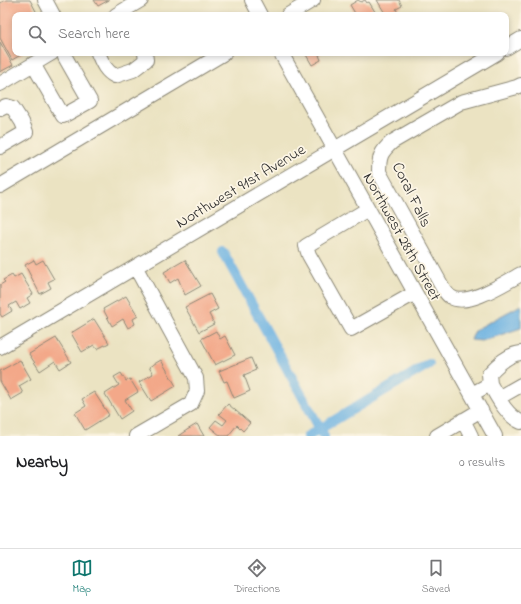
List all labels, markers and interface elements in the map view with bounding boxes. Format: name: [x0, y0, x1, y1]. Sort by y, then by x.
search box: [12, 12, 509, 56]
icon: search: [26, 23, 48, 45]
text: Search here: [58, 23, 130, 45]
street label: Northwest 91st Avenue: [172, 138, 311, 235]
street label: Coral Falls: [385, 158, 437, 232]
street label: Northwest 28th Street: [356, 168, 447, 306]
text: Nearby: [16, 450, 68, 475]
text: 0 results: [459, 453, 505, 472]
tab: Map: [71, 557, 93, 597]
tab: Directions: [234, 557, 280, 597]
tab: Saved: [422, 557, 450, 597]

